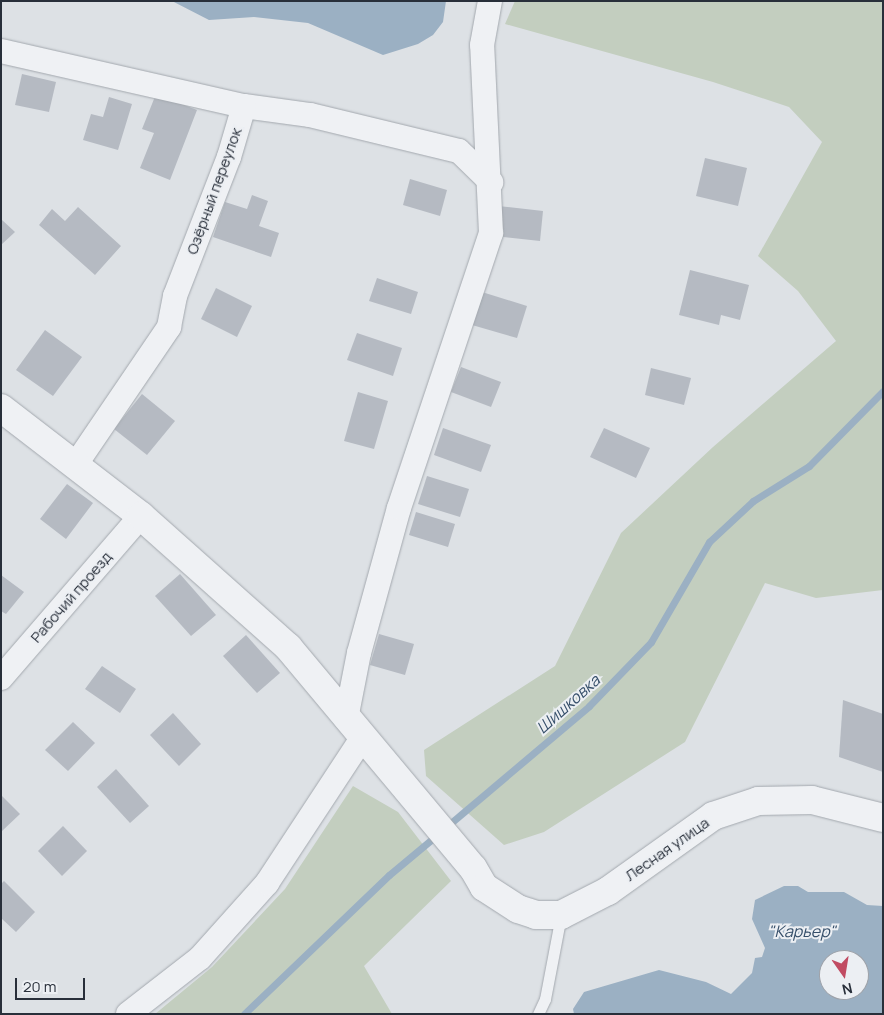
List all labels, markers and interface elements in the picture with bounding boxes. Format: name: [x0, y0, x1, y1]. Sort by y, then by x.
street label: Озёрный переулок: [183, 125, 245, 257]
street label: Рабочий проезд: [27, 548, 115, 646]
water label: Шишковка: [532, 671, 604, 737]
street label: Лесная улица: [622, 813, 712, 885]
water label: "Карьер": [768, 921, 836, 941]
north arrow: [819, 950, 869, 1000]
scale bar: [18, 968, 88, 1000]
text: 20 m: [23, 976, 56, 997]
text: N: [840, 979, 854, 1000]

